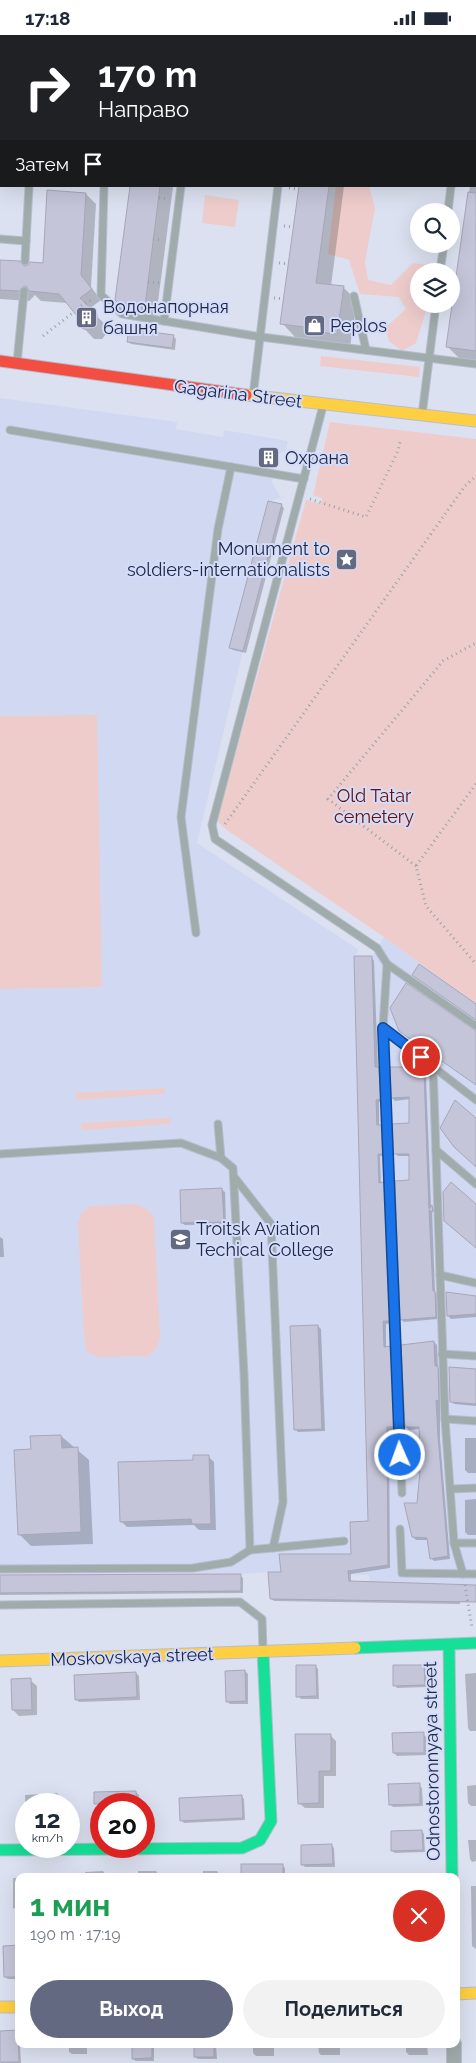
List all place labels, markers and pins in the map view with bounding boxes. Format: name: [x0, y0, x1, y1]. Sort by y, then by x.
place label: Водонапорная башня: [103, 296, 229, 338]
building icon: Водонапорная башня: [75, 305, 99, 329]
shop icon: Peplos: [302, 314, 326, 338]
place label: Peplos: [330, 315, 387, 336]
building icon: Охрана: [257, 446, 281, 470]
place label: Охрана: [285, 447, 349, 468]
place label: Monument to soldiers-internationalists: [127, 538, 330, 580]
place icon: Monument to soldiers-internationalists: [334, 547, 358, 571]
pin: [400, 1036, 442, 1078]
place label: Troitsk Aviation Techical College: [196, 1218, 334, 1260]
school or university icon: Troitsk Aviation Techical College: [168, 1227, 192, 1251]

